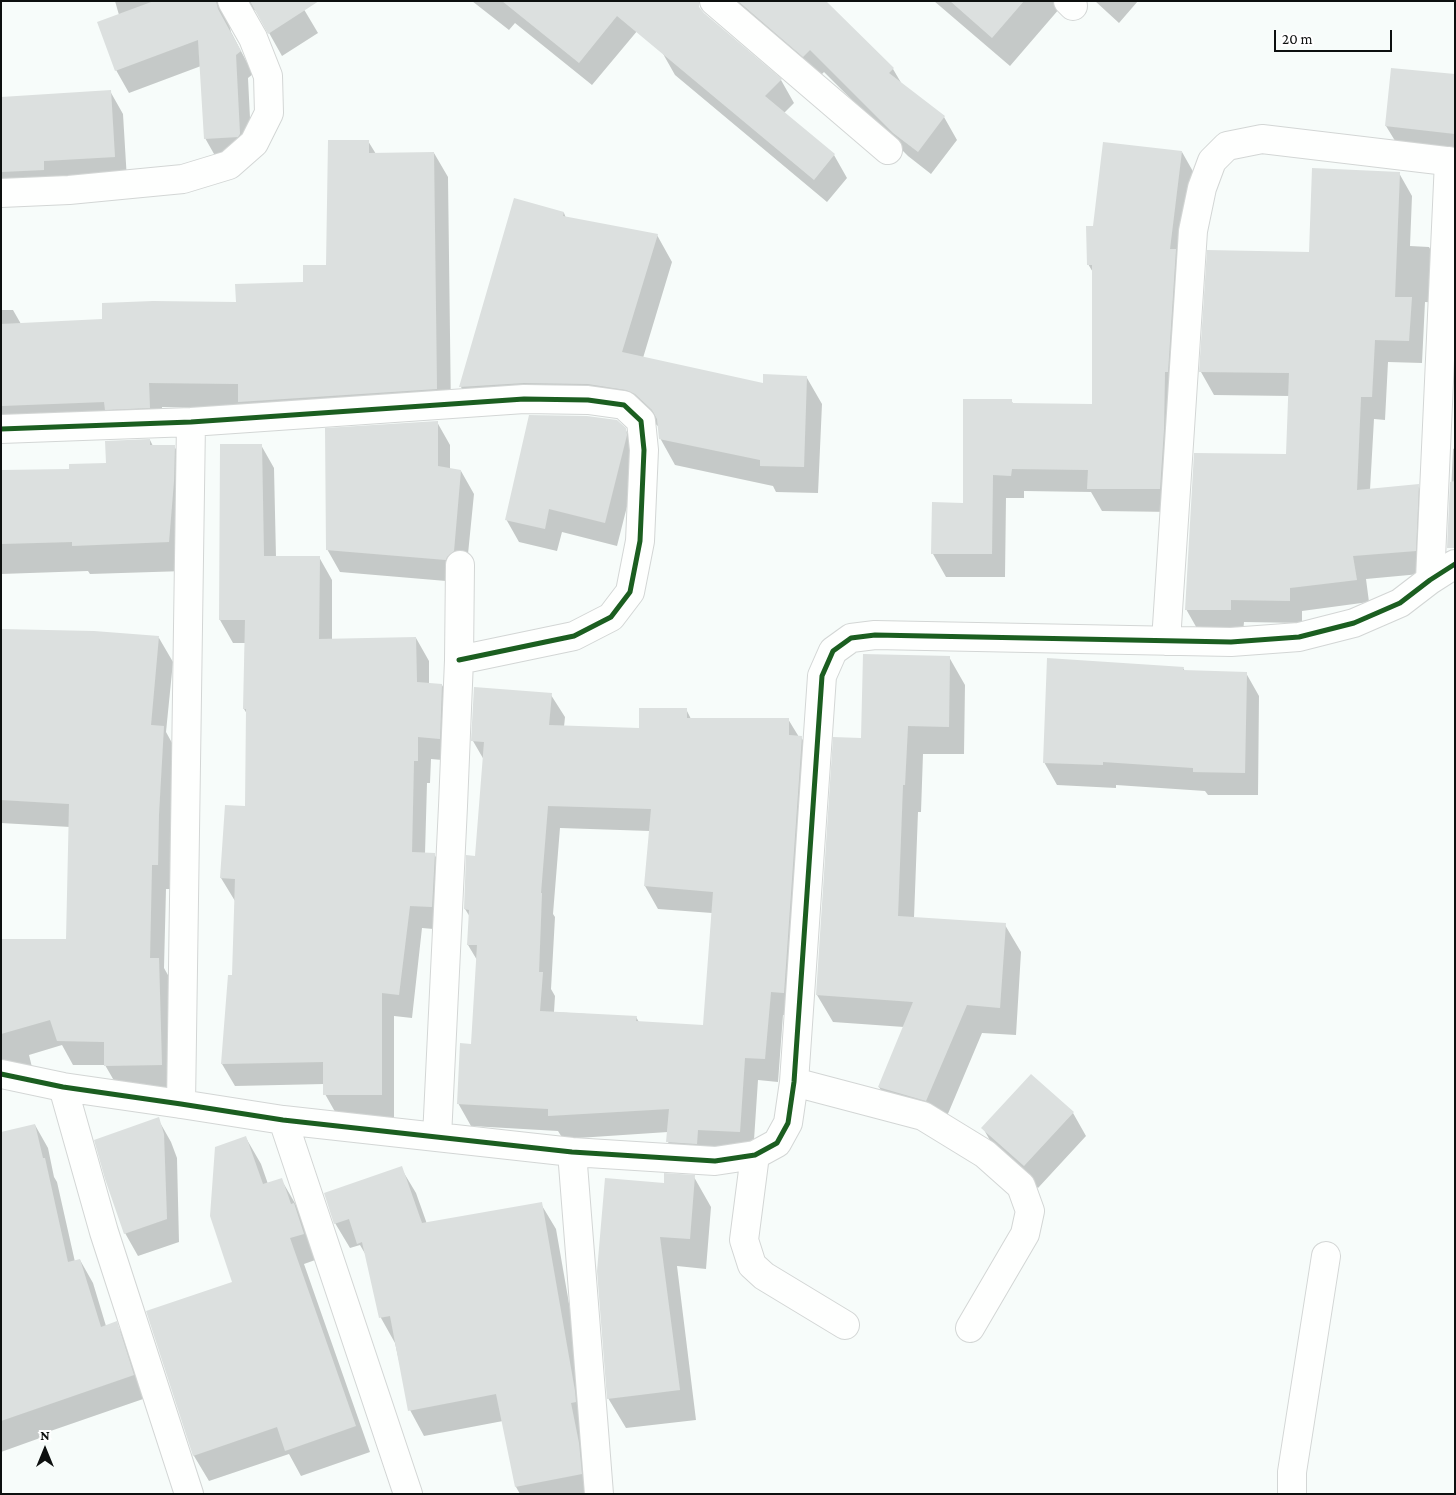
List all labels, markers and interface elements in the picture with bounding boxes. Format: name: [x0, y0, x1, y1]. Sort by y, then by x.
scale bar: [1276, 20, 1394, 52]
text: 20 m: [1282, 31, 1313, 47]
north arrow: [20, 1425, 70, 1475]
text: N: [40, 1427, 50, 1443]

